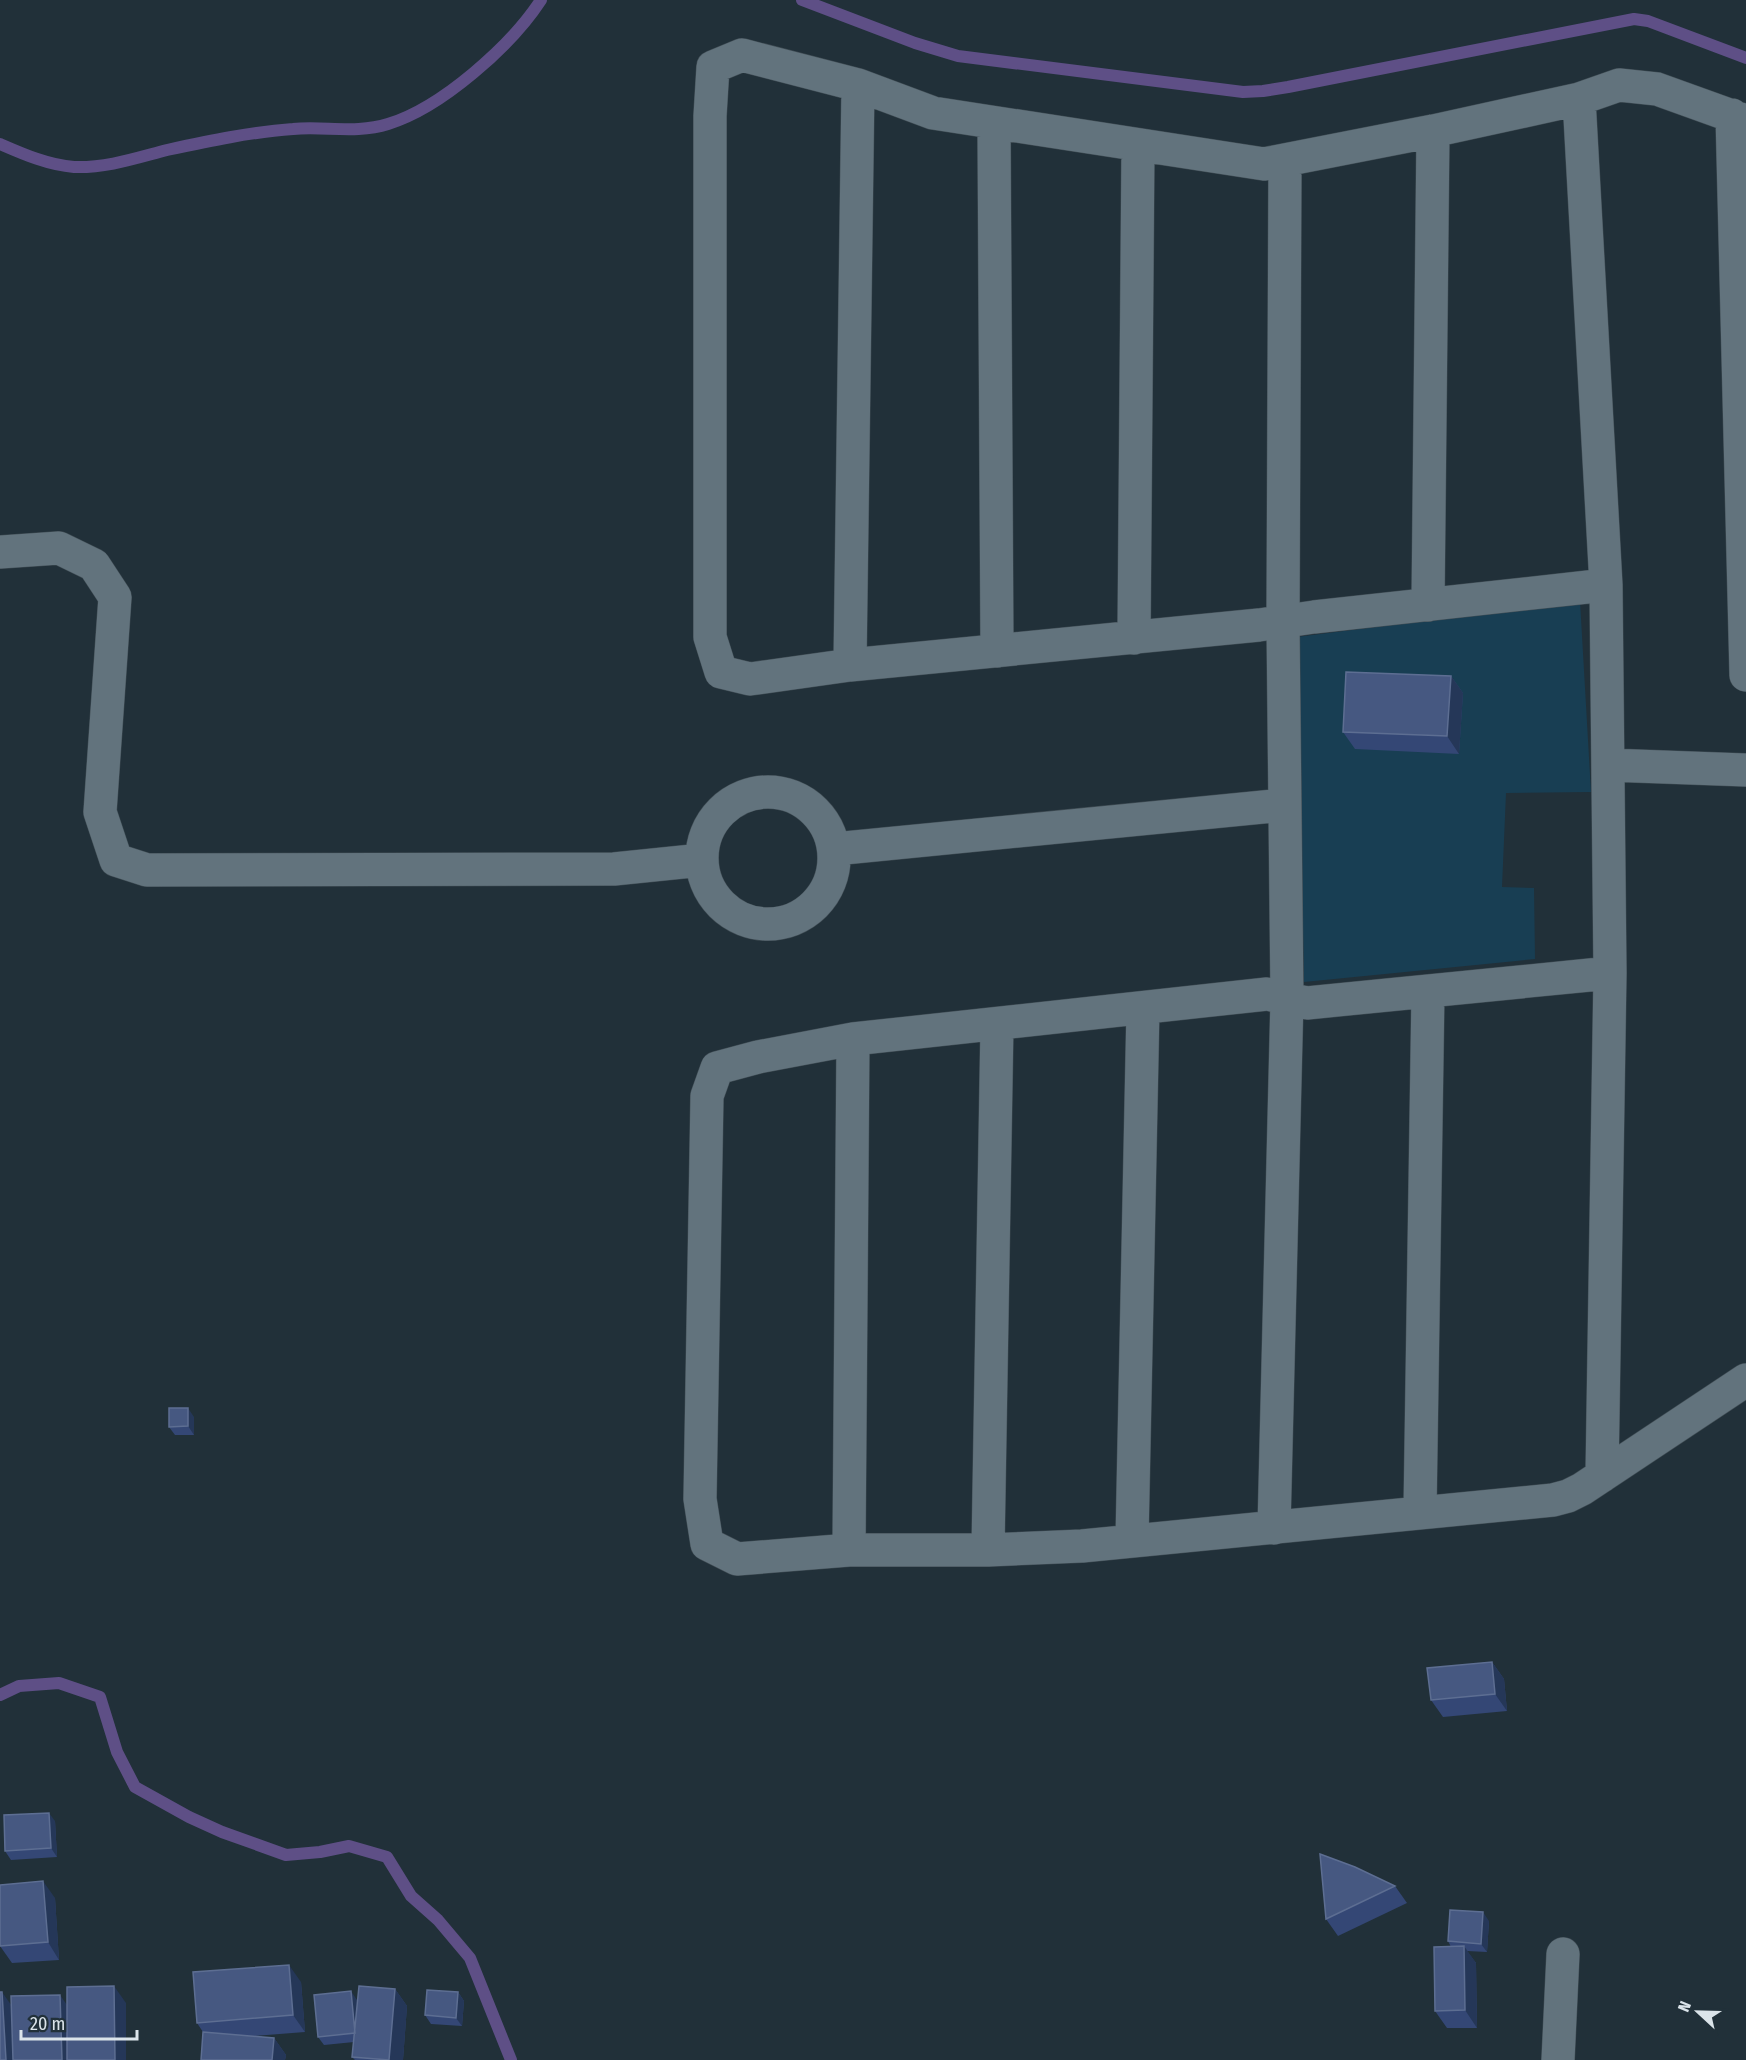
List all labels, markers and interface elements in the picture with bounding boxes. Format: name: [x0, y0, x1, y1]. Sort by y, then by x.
north arrow: [1668, 1982, 1728, 2042]
text: N: [1674, 1999, 1695, 2015]
scale bar: [21, 2003, 136, 2041]
text: 20 m: [30, 2013, 65, 2035]

